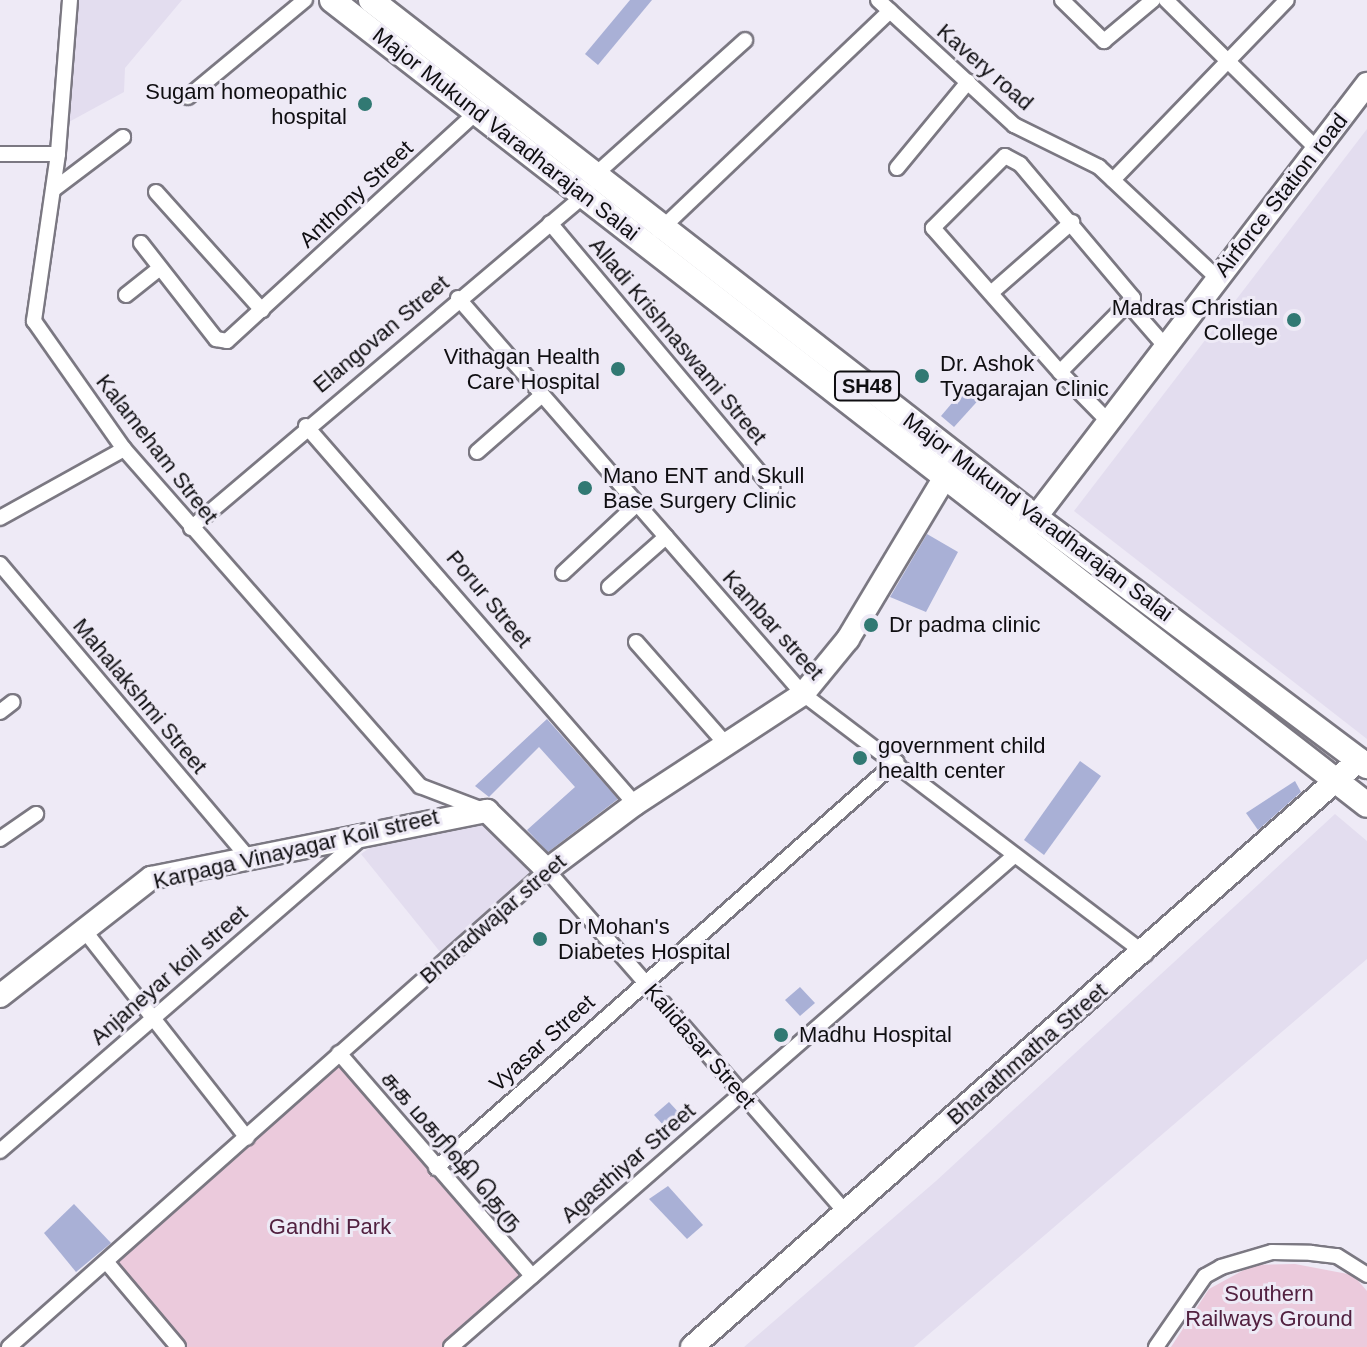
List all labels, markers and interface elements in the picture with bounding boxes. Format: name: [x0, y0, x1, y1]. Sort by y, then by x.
street label: Kavery road: [932, 18, 1038, 116]
street label: Major Mukund Varadharajan Salai: [367, 22, 645, 246]
place label: Sugam homeopathic hospital: [145, 78, 347, 130]
marker: Sugam homeopathic hospital: [354, 93, 376, 115]
street label: Airforce Station road: [1209, 108, 1353, 282]
street label: Anthony Street: [294, 135, 418, 253]
street label: Alladi Krishnaswami Street: [584, 232, 772, 450]
street label: Elangovan Street: [308, 270, 454, 398]
place label: Madras Christian College: [1112, 294, 1278, 346]
marker: Madras Christian College: [1285, 311, 1303, 329]
place label: Vithagan Health Care Hospital: [444, 343, 600, 394]
place label: Dr. Ashok Tyagarajan Clinic: [940, 350, 1109, 402]
marker: Vithagan Health Care Hospital: [607, 358, 629, 380]
marker: Dr. Ashok Tyagarajan Clinic: [911, 365, 933, 387]
street label: Kalameham Street: [91, 369, 223, 529]
road number: SH48: [833, 370, 901, 402]
street label: Major Mukund Varadharajan Salai: [898, 407, 1178, 627]
place label: Mano ENT and Skull Base Surgery Clinic: [603, 462, 805, 514]
marker: Mano ENT and Skull Base Surgery Clinic: [574, 477, 596, 499]
street label: Porur Street: [441, 545, 537, 653]
street label: Kambar street: [717, 565, 829, 685]
place label: Dr padma clinic: [889, 612, 1041, 638]
street label: Mahalakshmi Street: [67, 613, 213, 779]
marker: Dr padma clinic: [860, 614, 882, 636]
place label: government child health center: [878, 732, 1046, 784]
marker: government child health center: [849, 747, 871, 769]
street label: Karpaga Vinayagar Koil street: [151, 803, 441, 895]
street label: Bharadwajar street: [415, 848, 571, 990]
street label: Anjaneyar koil street: [85, 900, 253, 1050]
place label: Dr Mohan's Diabetes Hospital: [558, 913, 730, 964]
marker: Dr Mohan's Diabetes Hospital: [529, 928, 551, 950]
street label: Bharathmatha Street: [942, 977, 1112, 1131]
street label: Kalidasar Street: [639, 978, 761, 1114]
street label: Vyasar Street: [484, 989, 600, 1097]
place label: Madhu Hospital: [799, 1022, 952, 1048]
marker: Madhu Hospital: [770, 1024, 792, 1046]
street label: சுக மகரிஷி தெரு: [376, 1066, 528, 1236]
street label: Agasthiyar Street: [556, 1098, 700, 1228]
park label: Gandhi Park: [269, 1214, 391, 1240]
park label: Southern Railways Ground: [1185, 1280, 1353, 1332]

